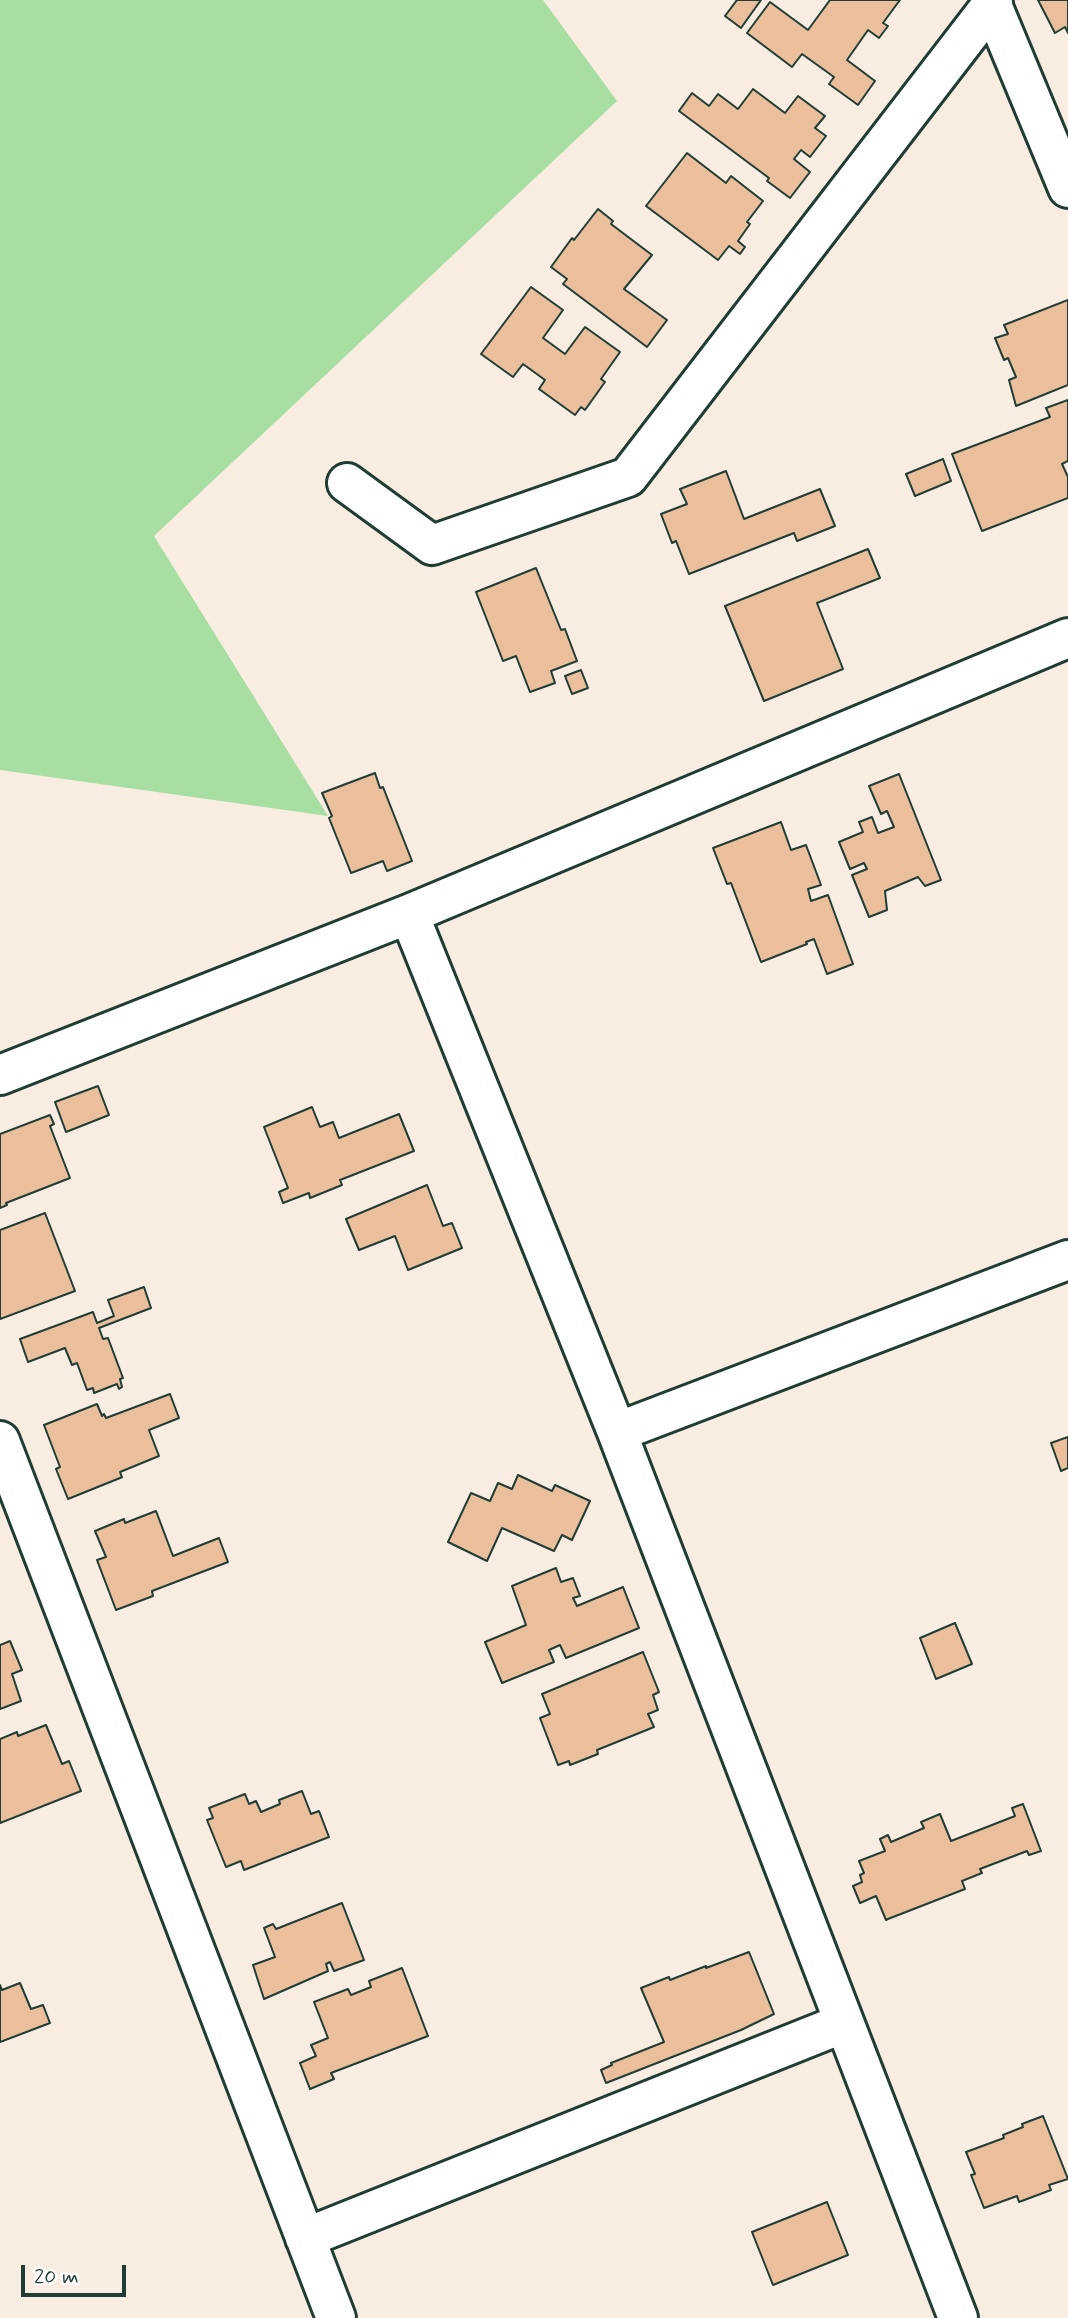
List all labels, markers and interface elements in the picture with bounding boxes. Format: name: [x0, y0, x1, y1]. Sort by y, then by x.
scale bar: [24, 2252, 130, 2296]
text: 20 m: [34, 2263, 79, 2291]

